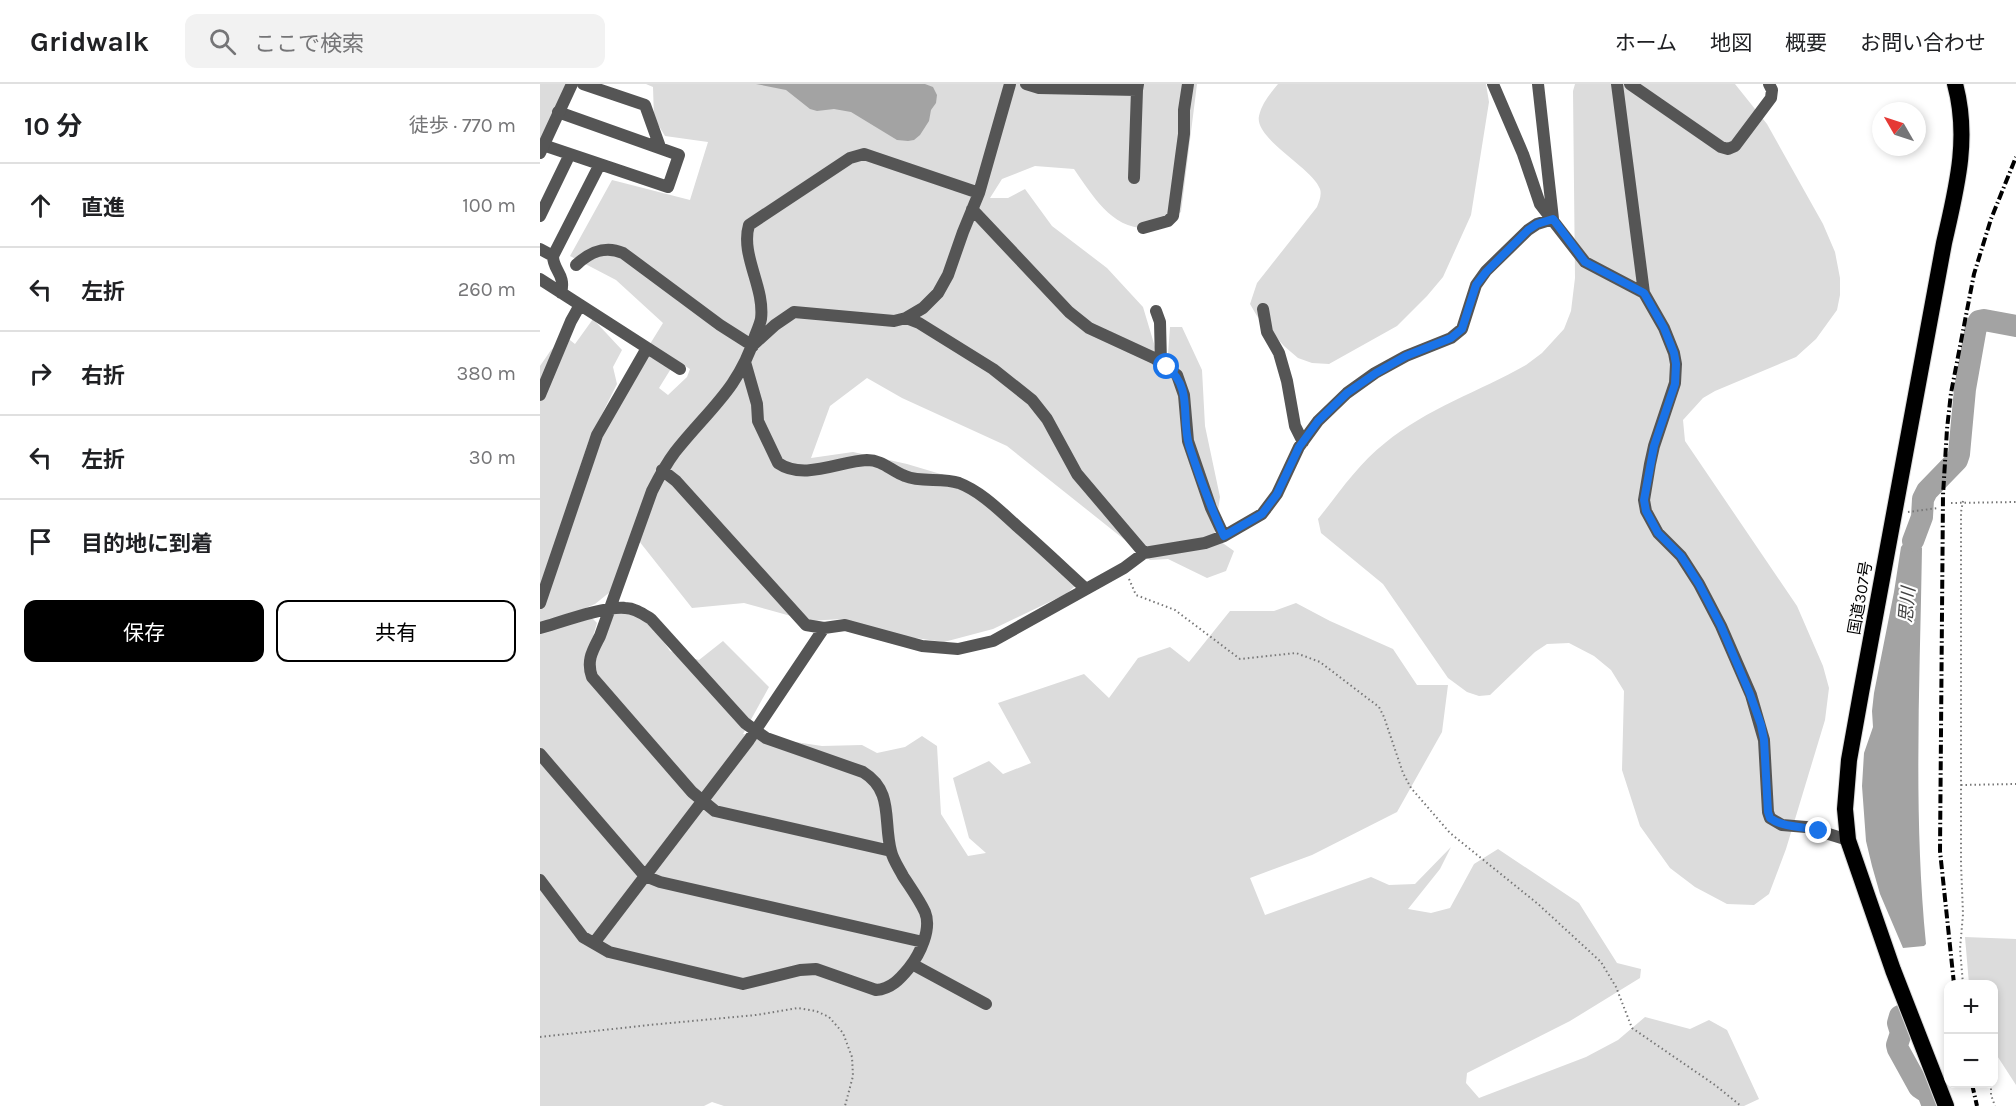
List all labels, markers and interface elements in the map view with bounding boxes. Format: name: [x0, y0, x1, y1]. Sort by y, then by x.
search box: [185, 14, 605, 68]
text: Gridwalk: [30, 25, 149, 58]
icon: search: [206, 25, 239, 58]
text: ここで検索: [254, 31, 364, 57]
text: ホーム: [1615, 31, 1677, 55]
text: 地図: [1710, 31, 1752, 55]
text: 概要: [1785, 31, 1827, 55]
text: お問い合わせ: [1860, 31, 1986, 55]
north arrow: [1872, 102, 1926, 156]
text: 10 分: [24, 111, 82, 142]
text: 徒歩 · 770 m: [409, 114, 516, 137]
icon: ahead: [24, 189, 57, 222]
text: 100 m: [462, 194, 516, 217]
text: 直進: [81, 195, 125, 221]
icon: left: [24, 273, 57, 306]
text: 260 m: [458, 278, 516, 301]
text: 左折: [81, 279, 125, 305]
route start: [1153, 353, 1179, 379]
icon: right: [24, 357, 57, 390]
text: 380 m: [457, 362, 516, 385]
text: 右折: [81, 363, 125, 389]
icon: left: [24, 441, 57, 474]
text: 30 m: [469, 446, 516, 469]
text: 左折: [81, 447, 125, 473]
icon: arrive: [24, 525, 57, 558]
text: 目的地に到着: [81, 531, 213, 557]
street label: 国道307号: [1844, 560, 1876, 636]
water label: 思川: [1894, 584, 1920, 624]
button: 保存: [24, 600, 264, 662]
button: 共有: [276, 600, 516, 662]
route end: [1805, 817, 1831, 843]
map controls: [1944, 980, 1998, 1088]
button: +: [1944, 980, 1998, 1034]
button: −: [1944, 1034, 1998, 1088]

